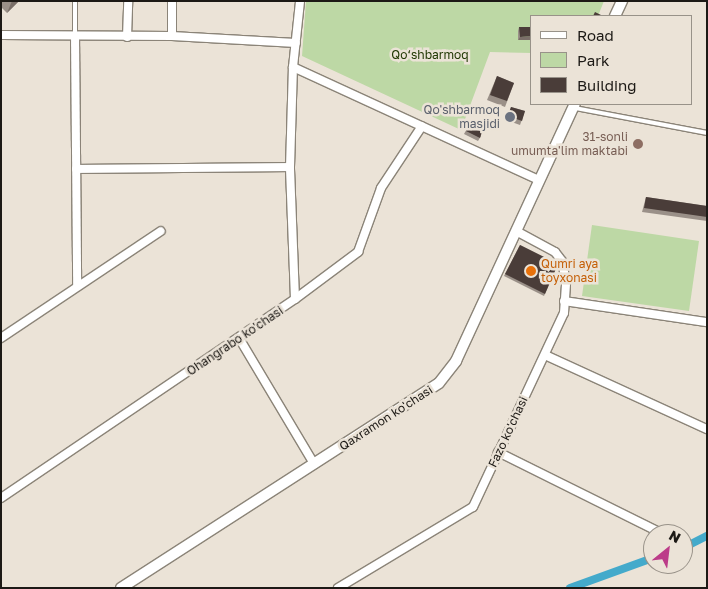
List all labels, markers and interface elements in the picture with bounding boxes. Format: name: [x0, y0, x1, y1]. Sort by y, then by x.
legend: [530, 15, 693, 105]
text: Road: [577, 26, 614, 44]
park label: Qo‘shbarmoq: [391, 48, 469, 62]
text: Park: [577, 51, 609, 69]
text: Building: [577, 76, 637, 94]
place label: Qo'shbarmoq masjidi: [424, 103, 500, 131]
marker: Qo'shbarmoq masjidi: [504, 111, 516, 123]
place label: 31-sonli umumta'lim maktabi: [511, 130, 628, 158]
marker: 31-sonli umumta'lim maktabi: [632, 138, 644, 150]
place label: Qumri aya toyxonasi: [541, 257, 598, 285]
marker: Qumri aya toyxonasi: [525, 265, 537, 277]
street label: Ohangrabo ko'chasi: [184, 303, 286, 379]
street label: Qaxramon ko'chasi: [337, 382, 435, 454]
street label: Fazo ko'chasi: [485, 394, 531, 470]
north arrow: [643, 524, 693, 574]
text: N: [666, 526, 684, 546]

